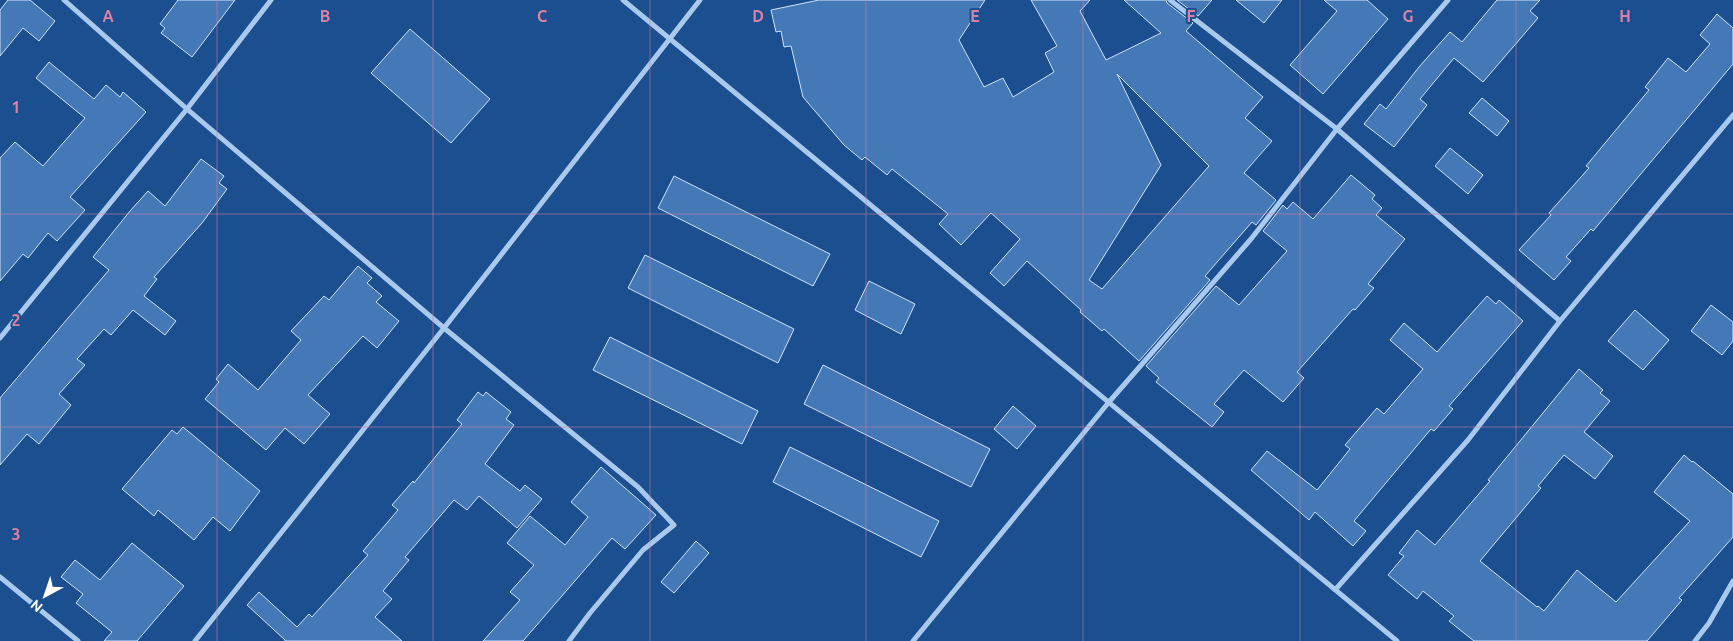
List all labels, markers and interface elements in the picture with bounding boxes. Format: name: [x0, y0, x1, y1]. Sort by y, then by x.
text: A: [102, 7, 114, 25]
text: B: [320, 7, 330, 25]
text: C: [537, 7, 547, 25]
text: D: [752, 7, 764, 25]
text: E: [970, 7, 980, 25]
text: F: [1187, 7, 1196, 25]
text: G: [1402, 7, 1414, 25]
text: H: [1619, 7, 1631, 25]
text: 1: [11, 98, 21, 116]
text: 2: [11, 311, 21, 329]
text: 3: [11, 525, 21, 543]
north arrow: [20, 571, 70, 621]
text: N: [27, 596, 46, 615]

